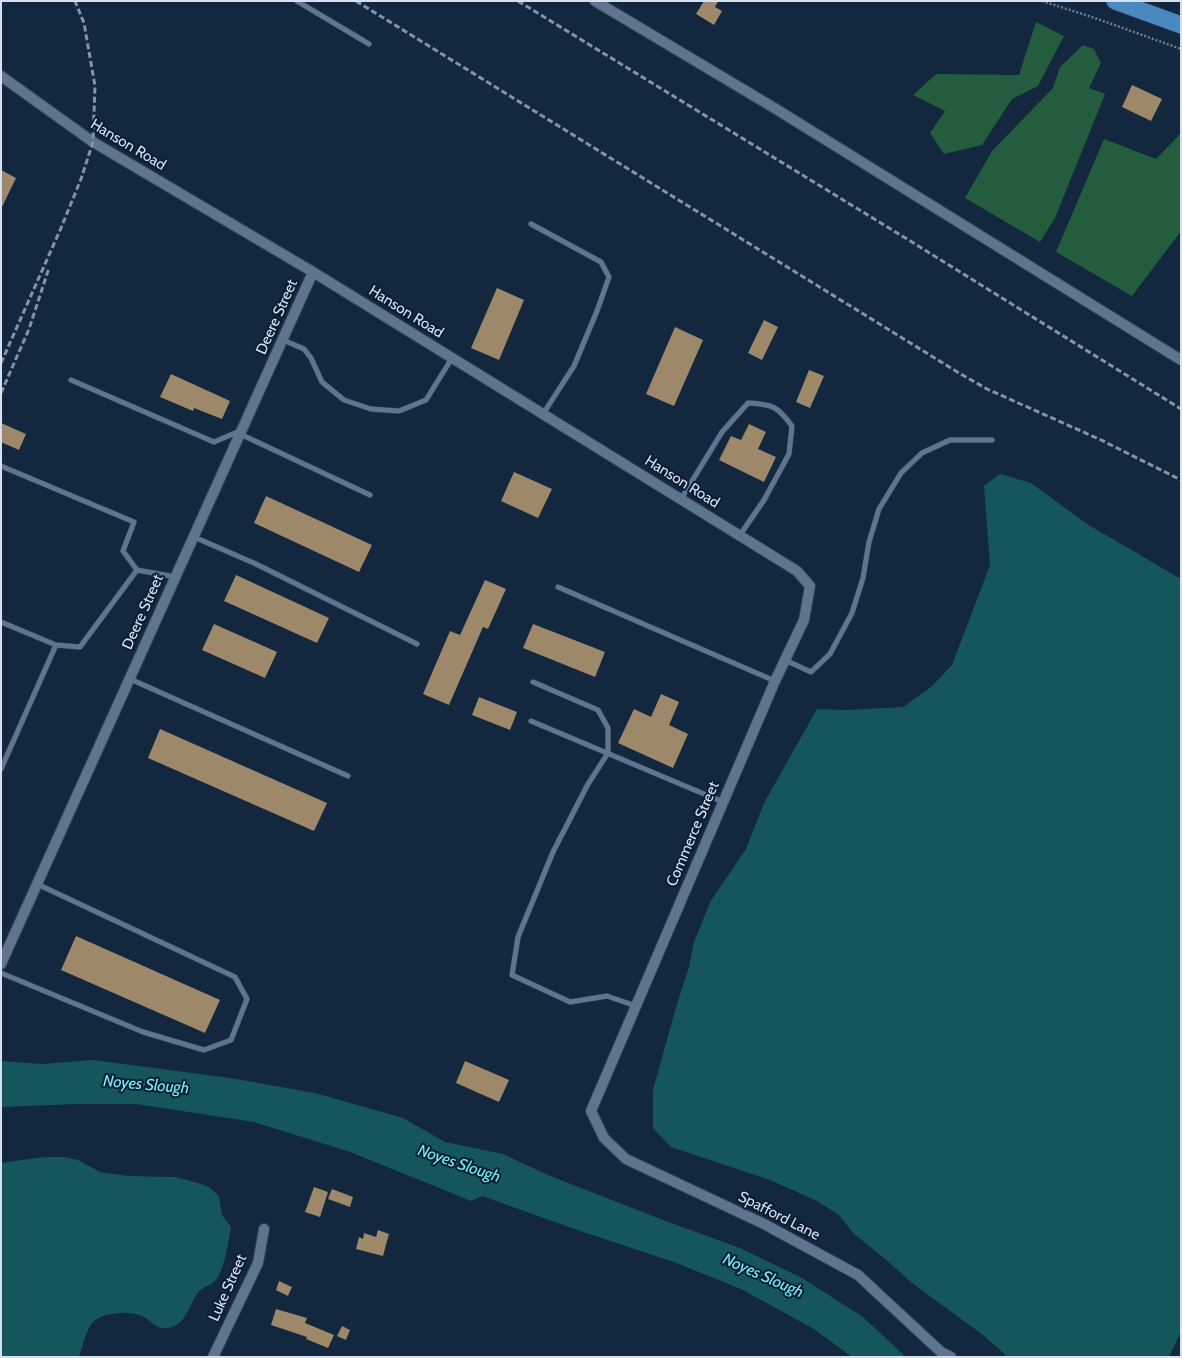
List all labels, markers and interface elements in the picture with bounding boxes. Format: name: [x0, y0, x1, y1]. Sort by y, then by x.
street label: Hanson Road: [87, 115, 169, 175]
street label: Deere Street: [252, 277, 302, 357]
street label: Hanson Road: [365, 282, 447, 342]
street label: Hanson Road: [641, 452, 723, 512]
street label: Deere Street: [118, 572, 168, 652]
street label: Commerce Street: [663, 779, 723, 889]
water label: Noyes Slough: [102, 1072, 190, 1098]
water label: Noyes Slough: [415, 1141, 503, 1187]
street label: Spafford Lane: [735, 1188, 823, 1244]
water label: Noyes Slough: [720, 1250, 806, 1302]
street label: Luke Street: [205, 1252, 251, 1324]

